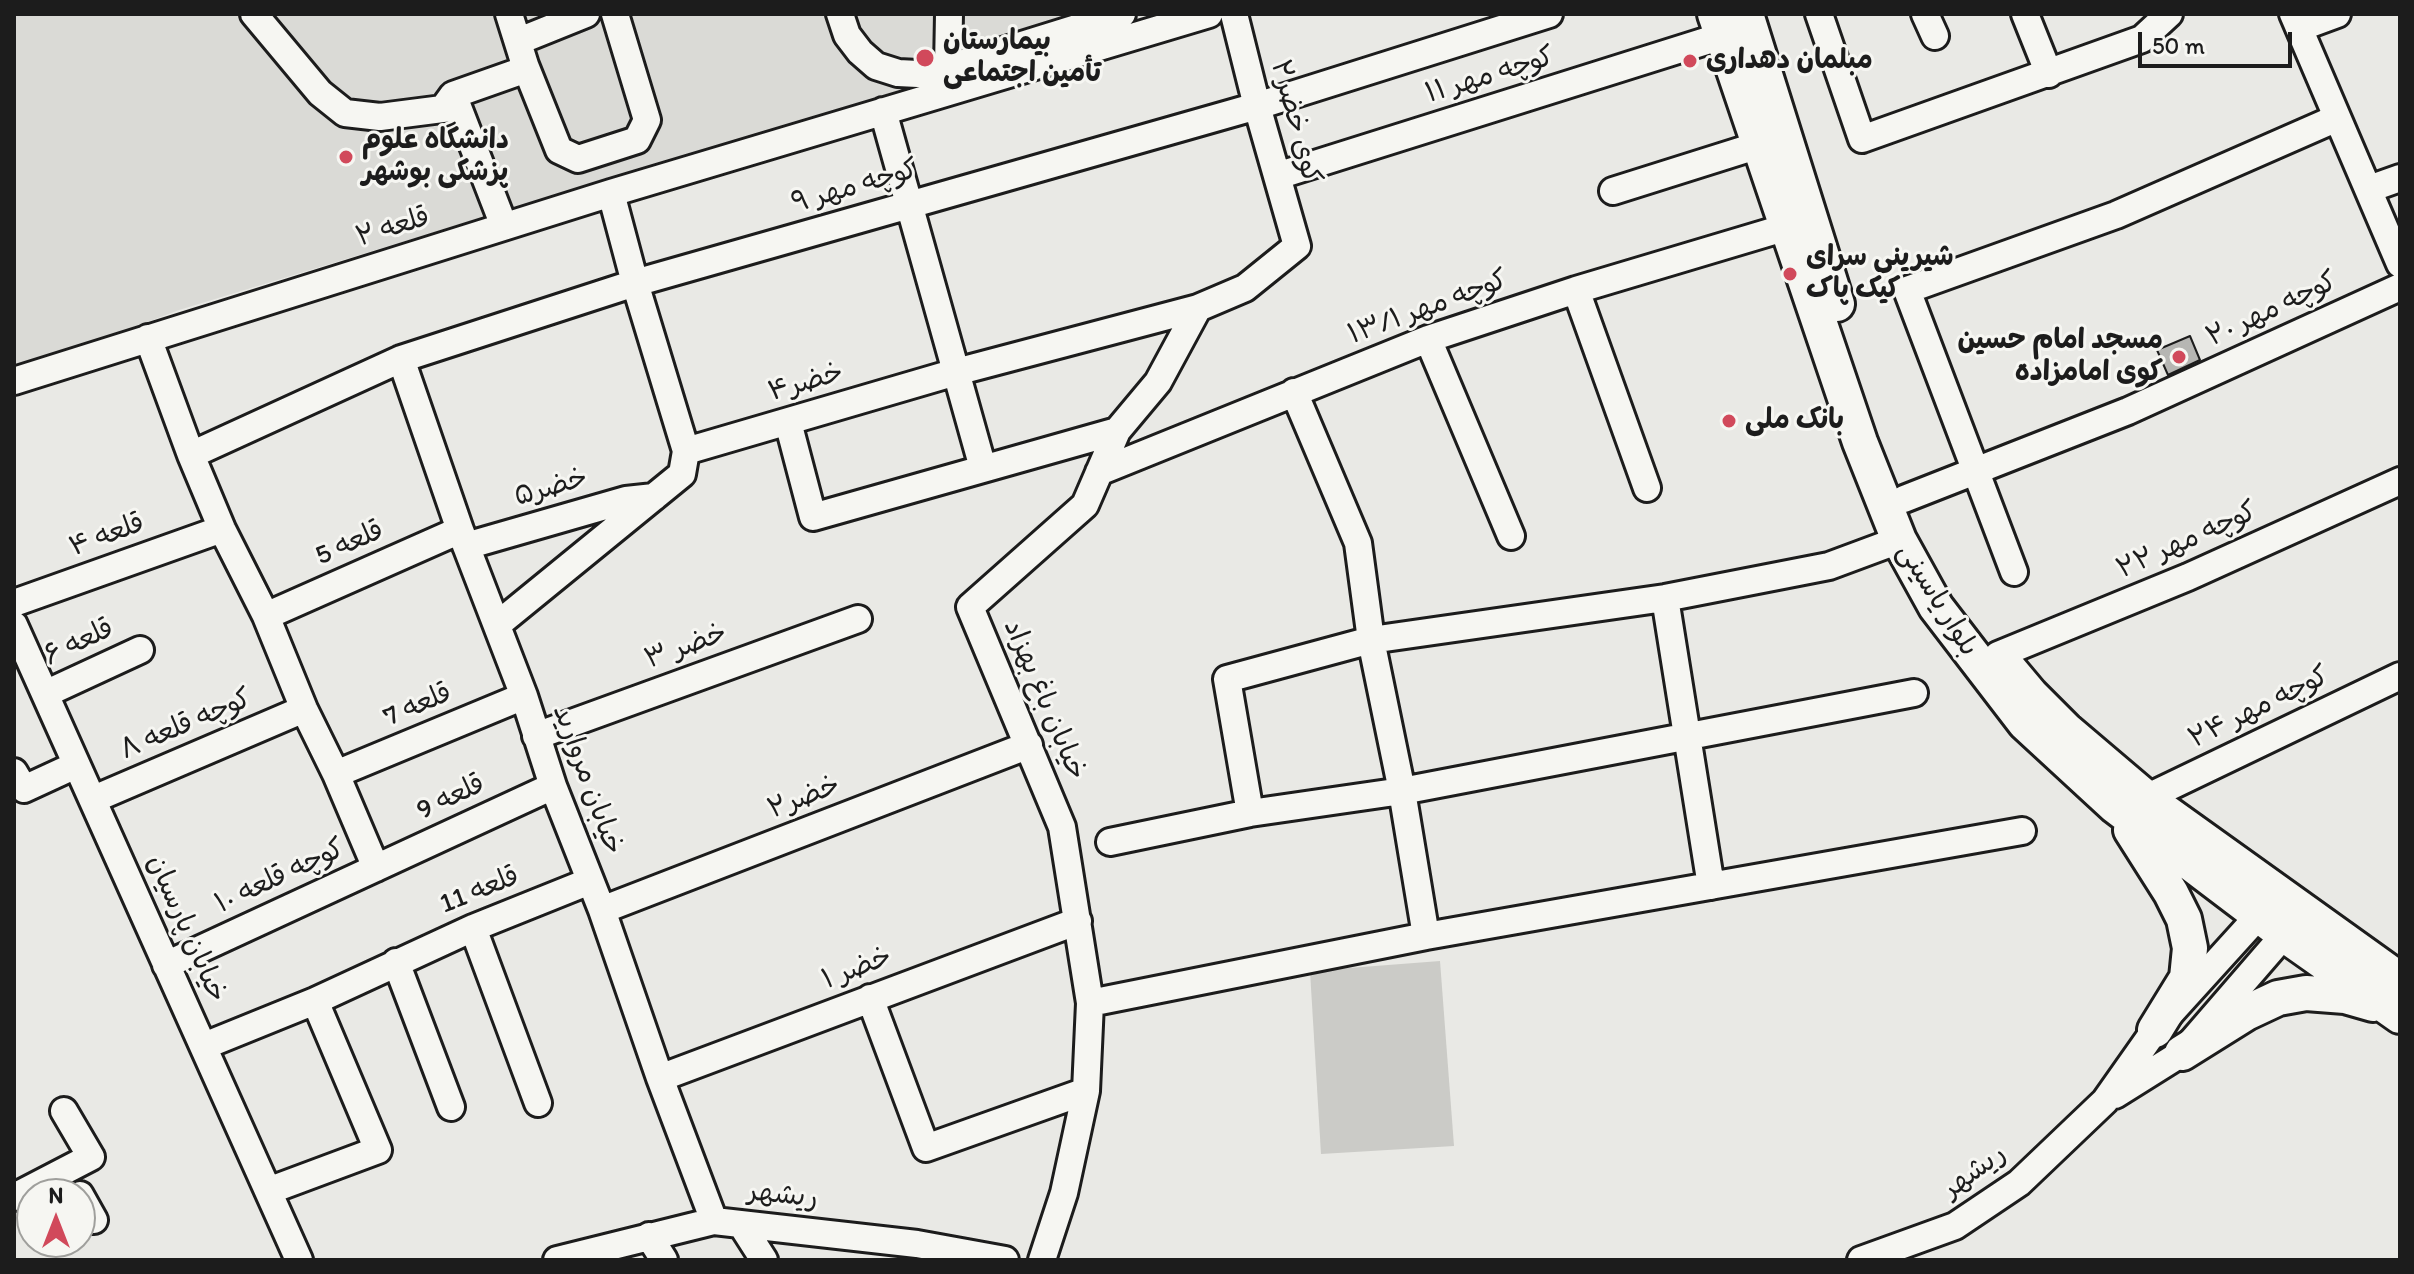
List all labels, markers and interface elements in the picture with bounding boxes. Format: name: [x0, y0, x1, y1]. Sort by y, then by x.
scale bar: [2142, 16, 2296, 66]
place label: بیمارستان تأمین اجتماعی: [943, 25, 1101, 91]
text: 50 m: [2152, 31, 2205, 60]
street label: کوچه مهر ۱۱: [1422, 41, 1558, 111]
place label: مبلمان دهداری: [1706, 44, 1873, 78]
marker: بیمارستان تأمین اجتماعی: [914, 47, 936, 69]
marker: مبلمان دهداری: [1681, 52, 1699, 70]
street label: کوی خضر۲: [1262, 56, 1328, 188]
place label: دانشگاه علوم پزشکی بوشهر: [362, 124, 509, 190]
marker: دانشگاه علوم پزشکی بوشهر: [337, 148, 355, 166]
street label: کوچه مهر ۹: [788, 153, 922, 221]
street label: قلعه ۲: [352, 201, 434, 255]
place label: شیرینی سرای کیک پاک: [1806, 241, 1954, 307]
street label: کوچه مهر ۱۳/۱: [1344, 264, 1512, 352]
marker: شیرینی سرای کیک پاک: [1781, 265, 1799, 283]
street label: کوچه مهر ۲۰: [2201, 265, 2343, 355]
place label: مسجد امام حسین کوی امامزاده: [1958, 324, 2163, 390]
marker: مسجد امام حسین کوی امامزاده: [2170, 348, 2188, 366]
street label: خضر۴: [765, 356, 847, 410]
place label: بانک ملی: [1745, 404, 1844, 438]
marker: بانک ملی: [1720, 412, 1738, 430]
street label: خضر۵: [510, 462, 592, 514]
street label: کوچه مهر ۲۲: [2112, 495, 2262, 587]
street label: قلعه ۴: [65, 507, 149, 565]
street label: قلعه 5: [311, 514, 389, 574]
street label: بلوار یاسینی: [1889, 537, 1985, 663]
street label: قلعه ۶: [39, 612, 119, 674]
street label: خیابان باغ بهزاد: [995, 615, 1093, 785]
street label: خضر ۳: [640, 617, 732, 677]
street label: کوچه مهر ۲۴: [2183, 660, 2335, 756]
street label: قلعه 7: [379, 677, 457, 735]
street label: کوچه قلعه ۸: [115, 682, 257, 768]
street label: خیابان مروارید: [544, 701, 630, 859]
street label: قلعه 9: [412, 768, 490, 828]
street label: خضر۲: [763, 769, 845, 827]
street label: کوچه قلعه ۱۰: [210, 832, 350, 922]
street label: خیابان پارسیان: [139, 850, 233, 1008]
street label: قلعه 11: [435, 860, 525, 922]
street label: خضر ۱: [817, 940, 897, 998]
street label: ریشهر: [1937, 1138, 2013, 1206]
street label: ریشهر: [746, 1176, 820, 1216]
north arrow: [16, 1178, 96, 1258]
text: N: [49, 1182, 63, 1209]

